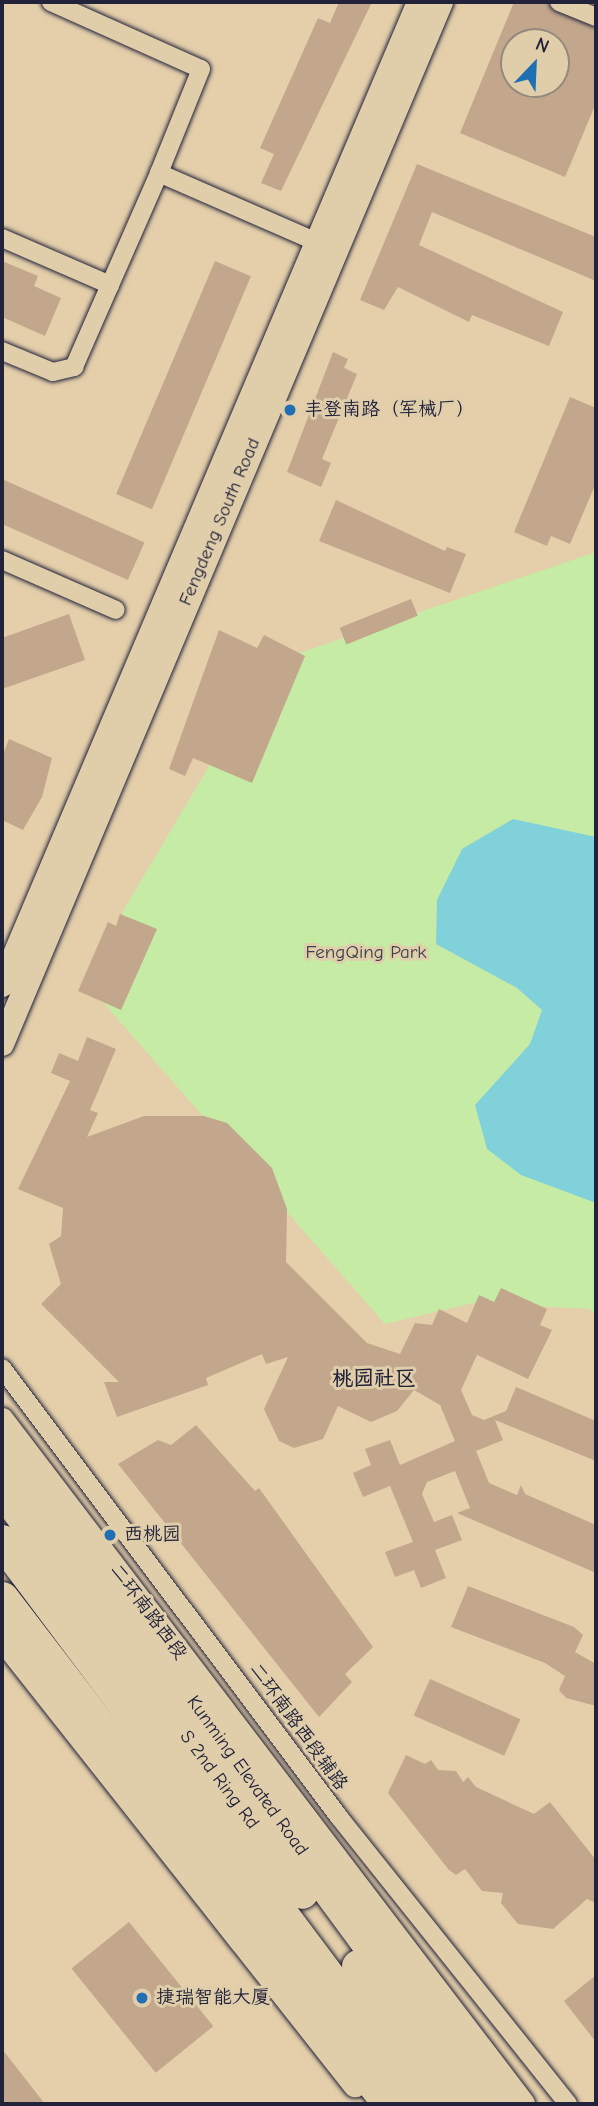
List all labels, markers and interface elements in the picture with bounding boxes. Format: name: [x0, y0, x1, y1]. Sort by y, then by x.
north arrow: [500, 28, 570, 98]
text: N: [532, 33, 552, 58]
place label: 丰登南路（军械厂）: [304, 399, 475, 421]
marker: 丰登南路（军械厂）: [282, 402, 298, 418]
street label: Fengdeng South Road: [174, 435, 266, 609]
park label: FengQing Park: [305, 942, 427, 964]
district label: 桃园社区: [332, 1365, 416, 1391]
place label: 西桃园: [124, 1524, 181, 1546]
marker: 西桃园: [102, 1527, 118, 1543]
street label: 二环南路西段: [105, 1560, 191, 1664]
street label: 二环南路西段辅路: [244, 1659, 352, 1795]
street label: Kunming Elevated Road: [181, 1692, 313, 1860]
street label: S 2nd Ring Rd: [175, 1726, 263, 1834]
place label: 捷瑞智能大厦: [156, 1987, 270, 2009]
marker: 捷瑞智能大厦: [134, 1990, 150, 2006]

